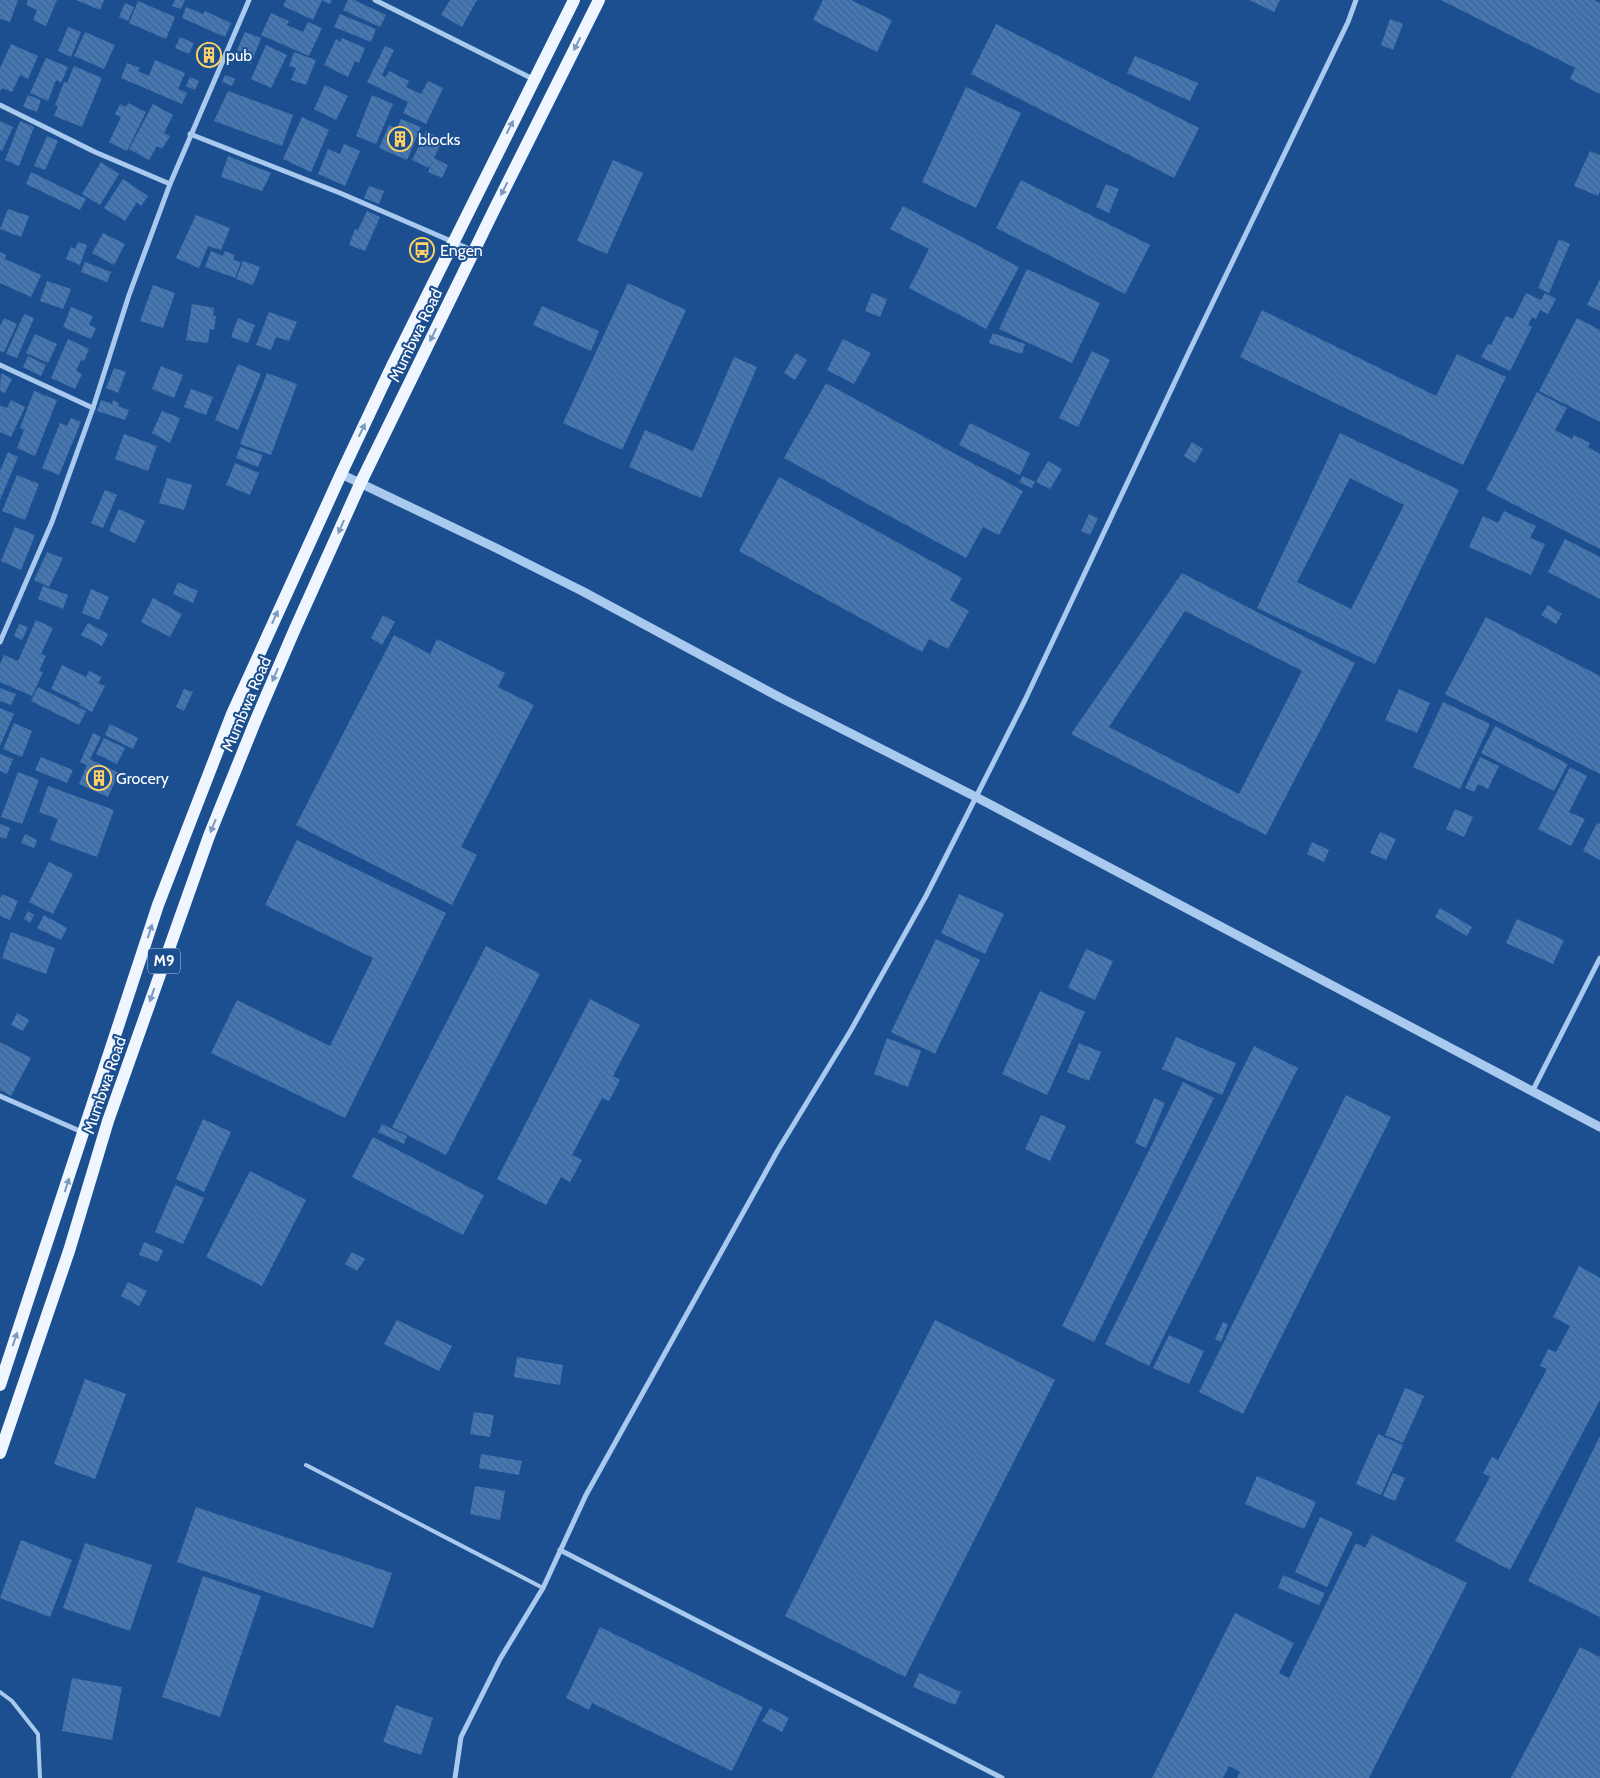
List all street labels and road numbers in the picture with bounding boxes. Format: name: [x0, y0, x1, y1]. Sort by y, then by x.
street label: Mumbwa Road: [385, 285, 446, 385]
street label: Mumbwa Road: [218, 654, 275, 755]
road number: M9: [148, 948, 180, 974]
street label: Mumbwa Road: [79, 1034, 130, 1136]

